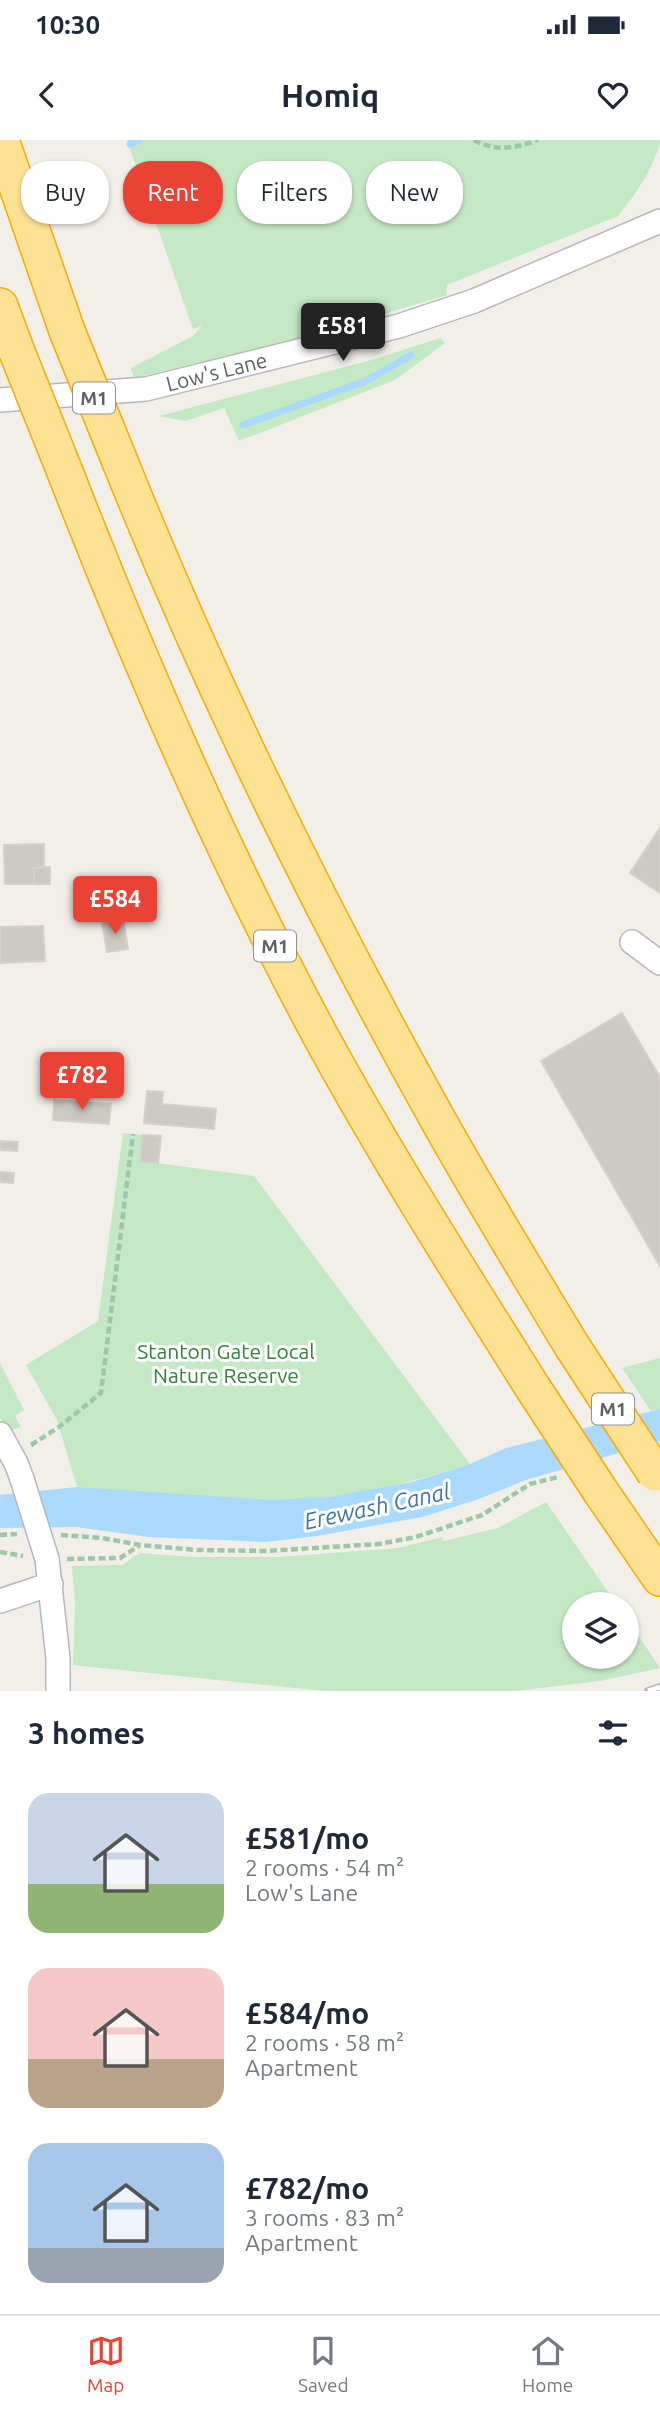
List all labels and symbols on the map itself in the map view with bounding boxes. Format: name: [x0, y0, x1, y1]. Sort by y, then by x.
pin: £581: [302, 304, 384, 363]
street label: Low's Lane: [163, 347, 269, 396]
road number: M1: [73, 382, 115, 414]
pin: £584: [74, 876, 156, 936]
road number: M1: [254, 930, 296, 961]
pin: £782: [41, 1052, 123, 1112]
park label: Stanton Gate Local Nature Reserve: [137, 1339, 315, 1387]
road number: M1: [592, 1394, 634, 1424]
water label: Erewash Canal: [302, 1478, 453, 1534]

